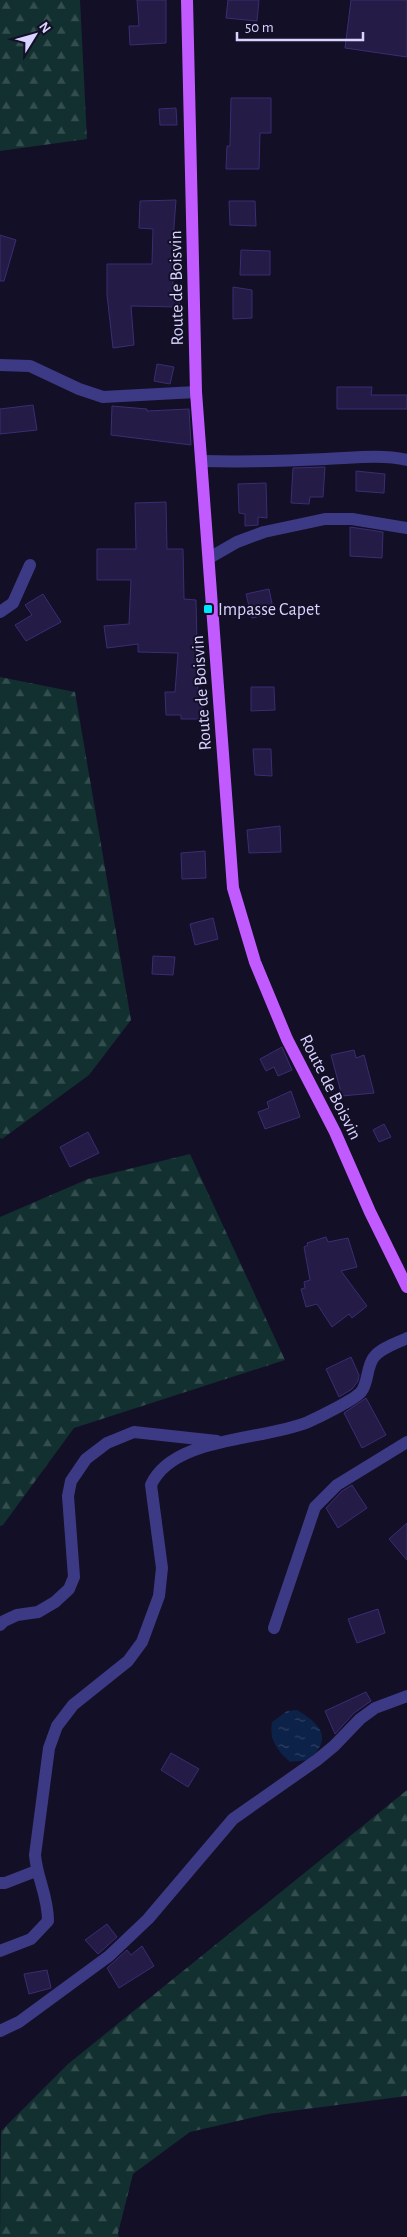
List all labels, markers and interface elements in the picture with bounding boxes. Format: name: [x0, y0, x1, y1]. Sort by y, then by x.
north arrow: [10, 10, 60, 60]
scale bar: [237, 10, 363, 42]
text: N: [36, 20, 53, 36]
text: 50 m: [245, 20, 274, 35]
street label: Route de Boisvin: [167, 230, 187, 346]
place label: Impasse Capet: [218, 601, 320, 619]
marker: Impasse Capet: [202, 603, 214, 615]
street label: Route de Boisvin: [189, 635, 215, 751]
street label: Route de Boisvin: [296, 1032, 364, 1143]

